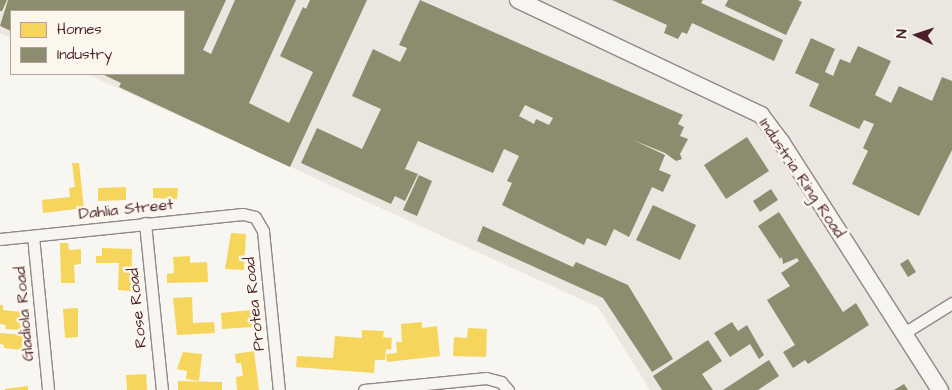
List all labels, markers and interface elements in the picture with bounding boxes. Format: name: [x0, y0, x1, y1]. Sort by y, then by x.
legend: [10, 10, 185, 75]
north arrow: [892, 10, 942, 60]
text: Homes: [57, 19, 102, 40]
text: N: [892, 29, 912, 39]
text: Industry: [57, 44, 112, 65]
street label: Industria Ring Road: [755, 114, 849, 242]
street label: Dahlia Street: [78, 194, 174, 224]
street label: Protea Road: [240, 256, 268, 352]
street label: Gladiola Road: [10, 266, 38, 362]
street label: Rose Road: [123, 267, 151, 349]

